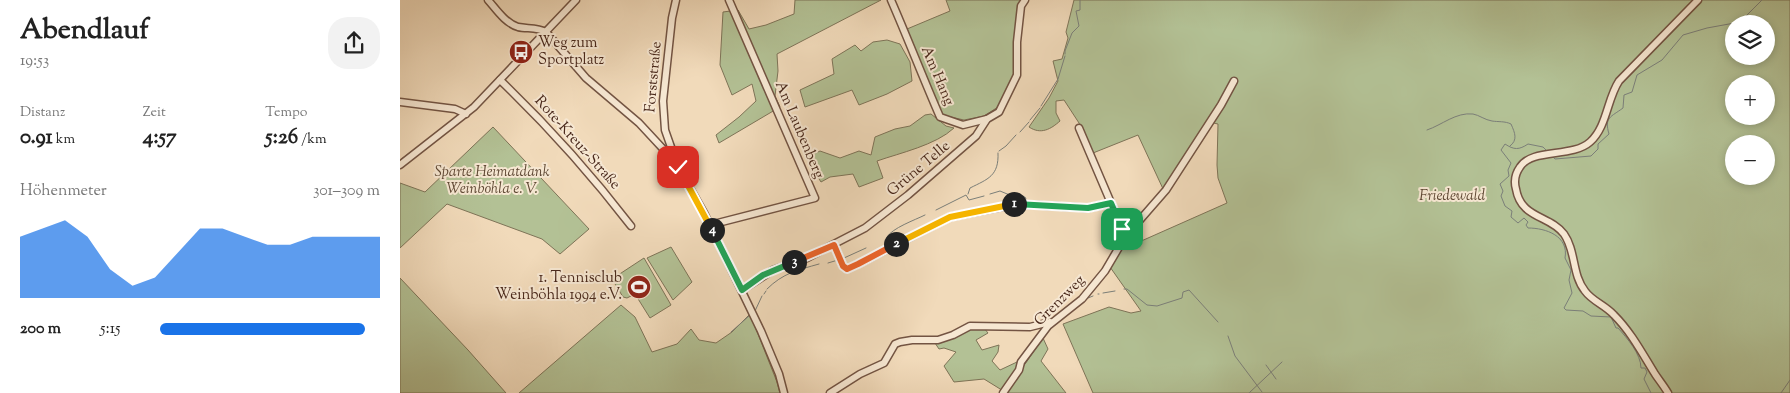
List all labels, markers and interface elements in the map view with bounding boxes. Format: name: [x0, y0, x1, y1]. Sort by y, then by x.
text: Abendlauf: [20, 11, 149, 51]
map controls: [1725, 15, 1775, 185]
button: layers: [1725, 15, 1775, 65]
button: share: [328, 17, 380, 69]
place label: Weg zum Sportplatz: [538, 33, 605, 71]
bus stop icon: Weg zum Sportplatz: [508, 39, 534, 65]
street label: Forststraße: [640, 41, 668, 113]
street label: Am Hang: [915, 43, 959, 109]
text: 19:53: [20, 50, 49, 73]
button: +: [1725, 75, 1775, 125]
street label: Am Laubenberg: [769, 78, 829, 182]
street label: Rote-Kreuz-Straße: [529, 91, 625, 195]
text: Distanz: [20, 103, 65, 123]
text: Zeit: [143, 103, 166, 123]
text: Tempo: [265, 103, 307, 123]
text: 0.91: [20, 123, 53, 153]
text: 4:57: [143, 123, 176, 153]
text: 5:26: [265, 123, 298, 153]
text: km: [53, 130, 75, 150]
text: /km: [298, 130, 327, 150]
button: −: [1725, 135, 1775, 185]
street label: Grüne Telle: [883, 136, 955, 202]
pin: [657, 146, 699, 188]
icon: check: [664, 153, 692, 181]
park label: Sparte Heimatdank Weinböhla e. V.: [435, 162, 550, 200]
text: Höhenmeter: [20, 180, 107, 203]
text: 301–309 m: [313, 180, 380, 203]
park label: Friedewald: [1419, 186, 1486, 207]
pin: 1: [1002, 192, 1026, 216]
text: 1: [1012, 194, 1017, 214]
pin: [1101, 208, 1143, 250]
icon: arrive: [1108, 215, 1136, 243]
pin: 4: [700, 218, 724, 242]
text: 4: [709, 220, 716, 240]
pin: 2: [884, 232, 908, 256]
text: 2: [893, 234, 900, 254]
pin: 3: [782, 250, 806, 274]
text: 3: [792, 252, 797, 272]
place label: 1. Tennisclub Weinböhla 1994 e.V.: [495, 268, 622, 306]
street label: Grenzweg: [1030, 271, 1090, 331]
sports icon: 1. Tennisclub Weinböhla 1994 e.V.: [626, 274, 652, 300]
text: 200 m: [20, 318, 61, 341]
text: 5:15: [100, 318, 121, 341]

